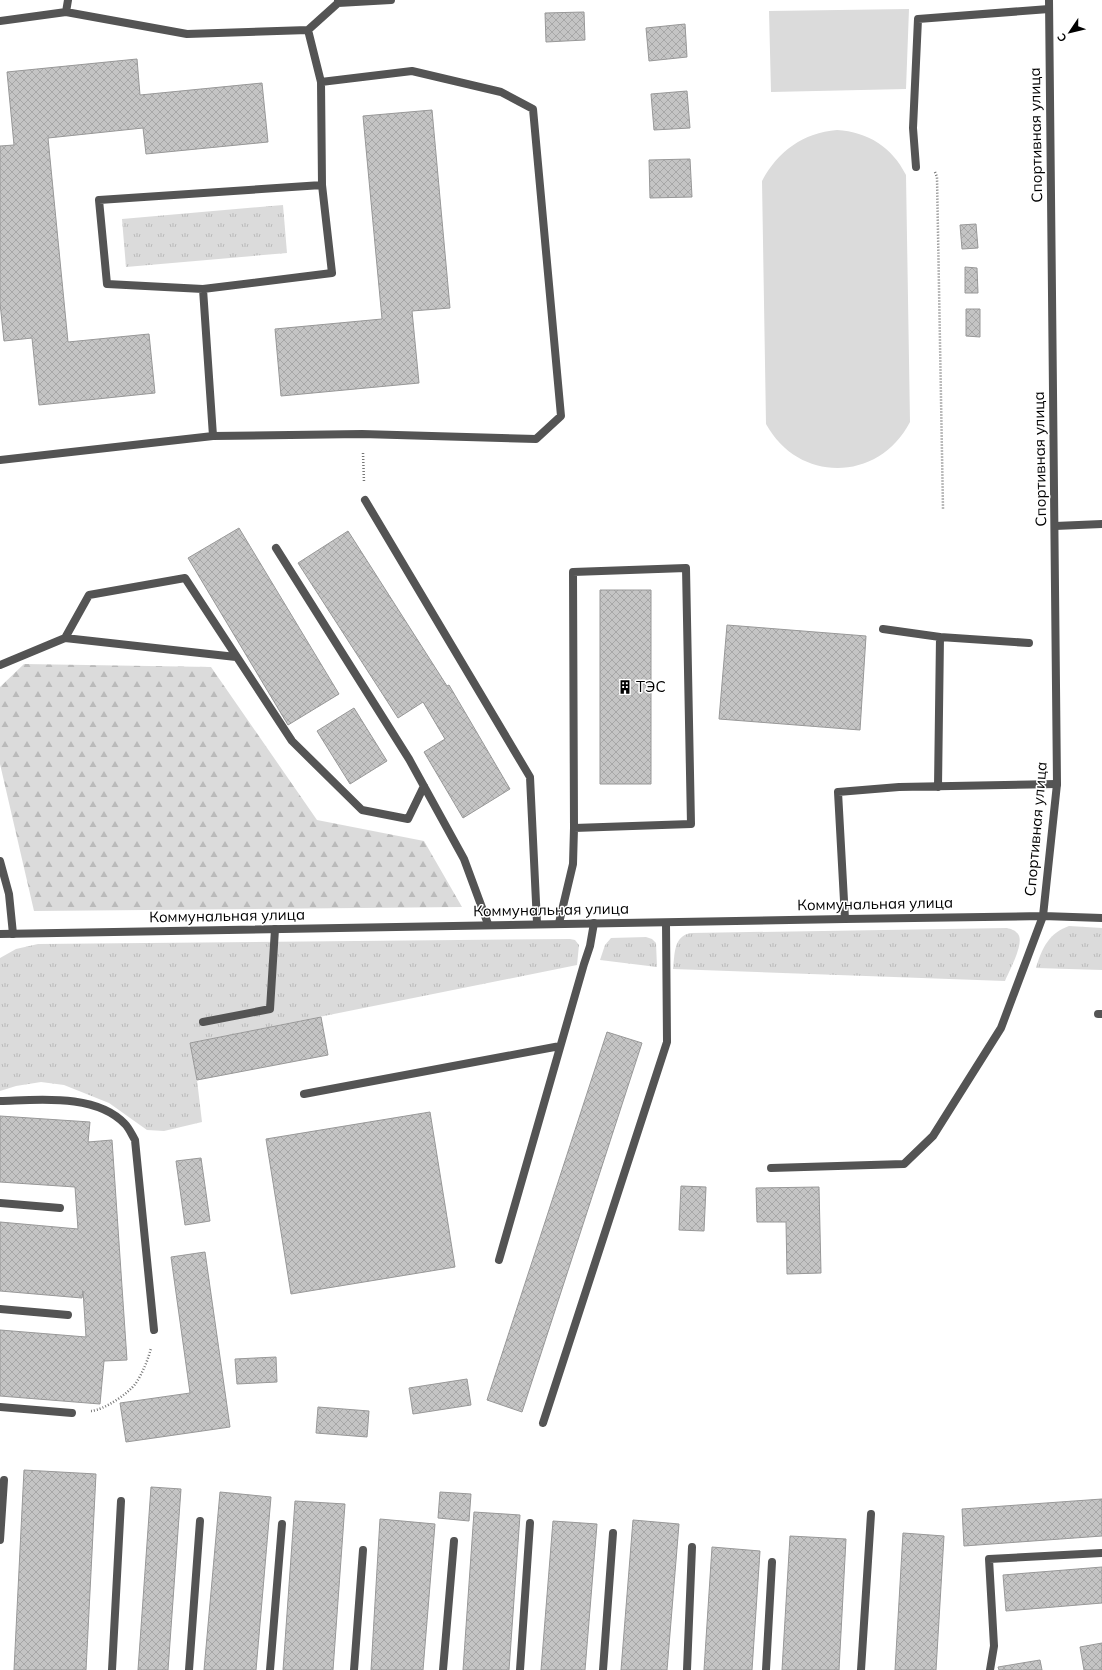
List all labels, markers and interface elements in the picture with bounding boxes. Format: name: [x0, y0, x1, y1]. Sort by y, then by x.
north arrow: [1050, 12, 1090, 52]
text: С: [1054, 30, 1070, 45]
street label: Спортивная улица: [1025, 67, 1046, 203]
street label: Спортивная улица: [1029, 391, 1050, 527]
place label: ТЭС: [636, 677, 666, 696]
building icon: ТЭС: [617, 679, 633, 695]
street label: Спортивная улица: [1020, 761, 1051, 897]
street label: Коммунальная улица: [797, 893, 953, 914]
street label: Коммунальная улица: [473, 899, 629, 920]
street label: Коммунальная улица: [149, 905, 305, 926]

